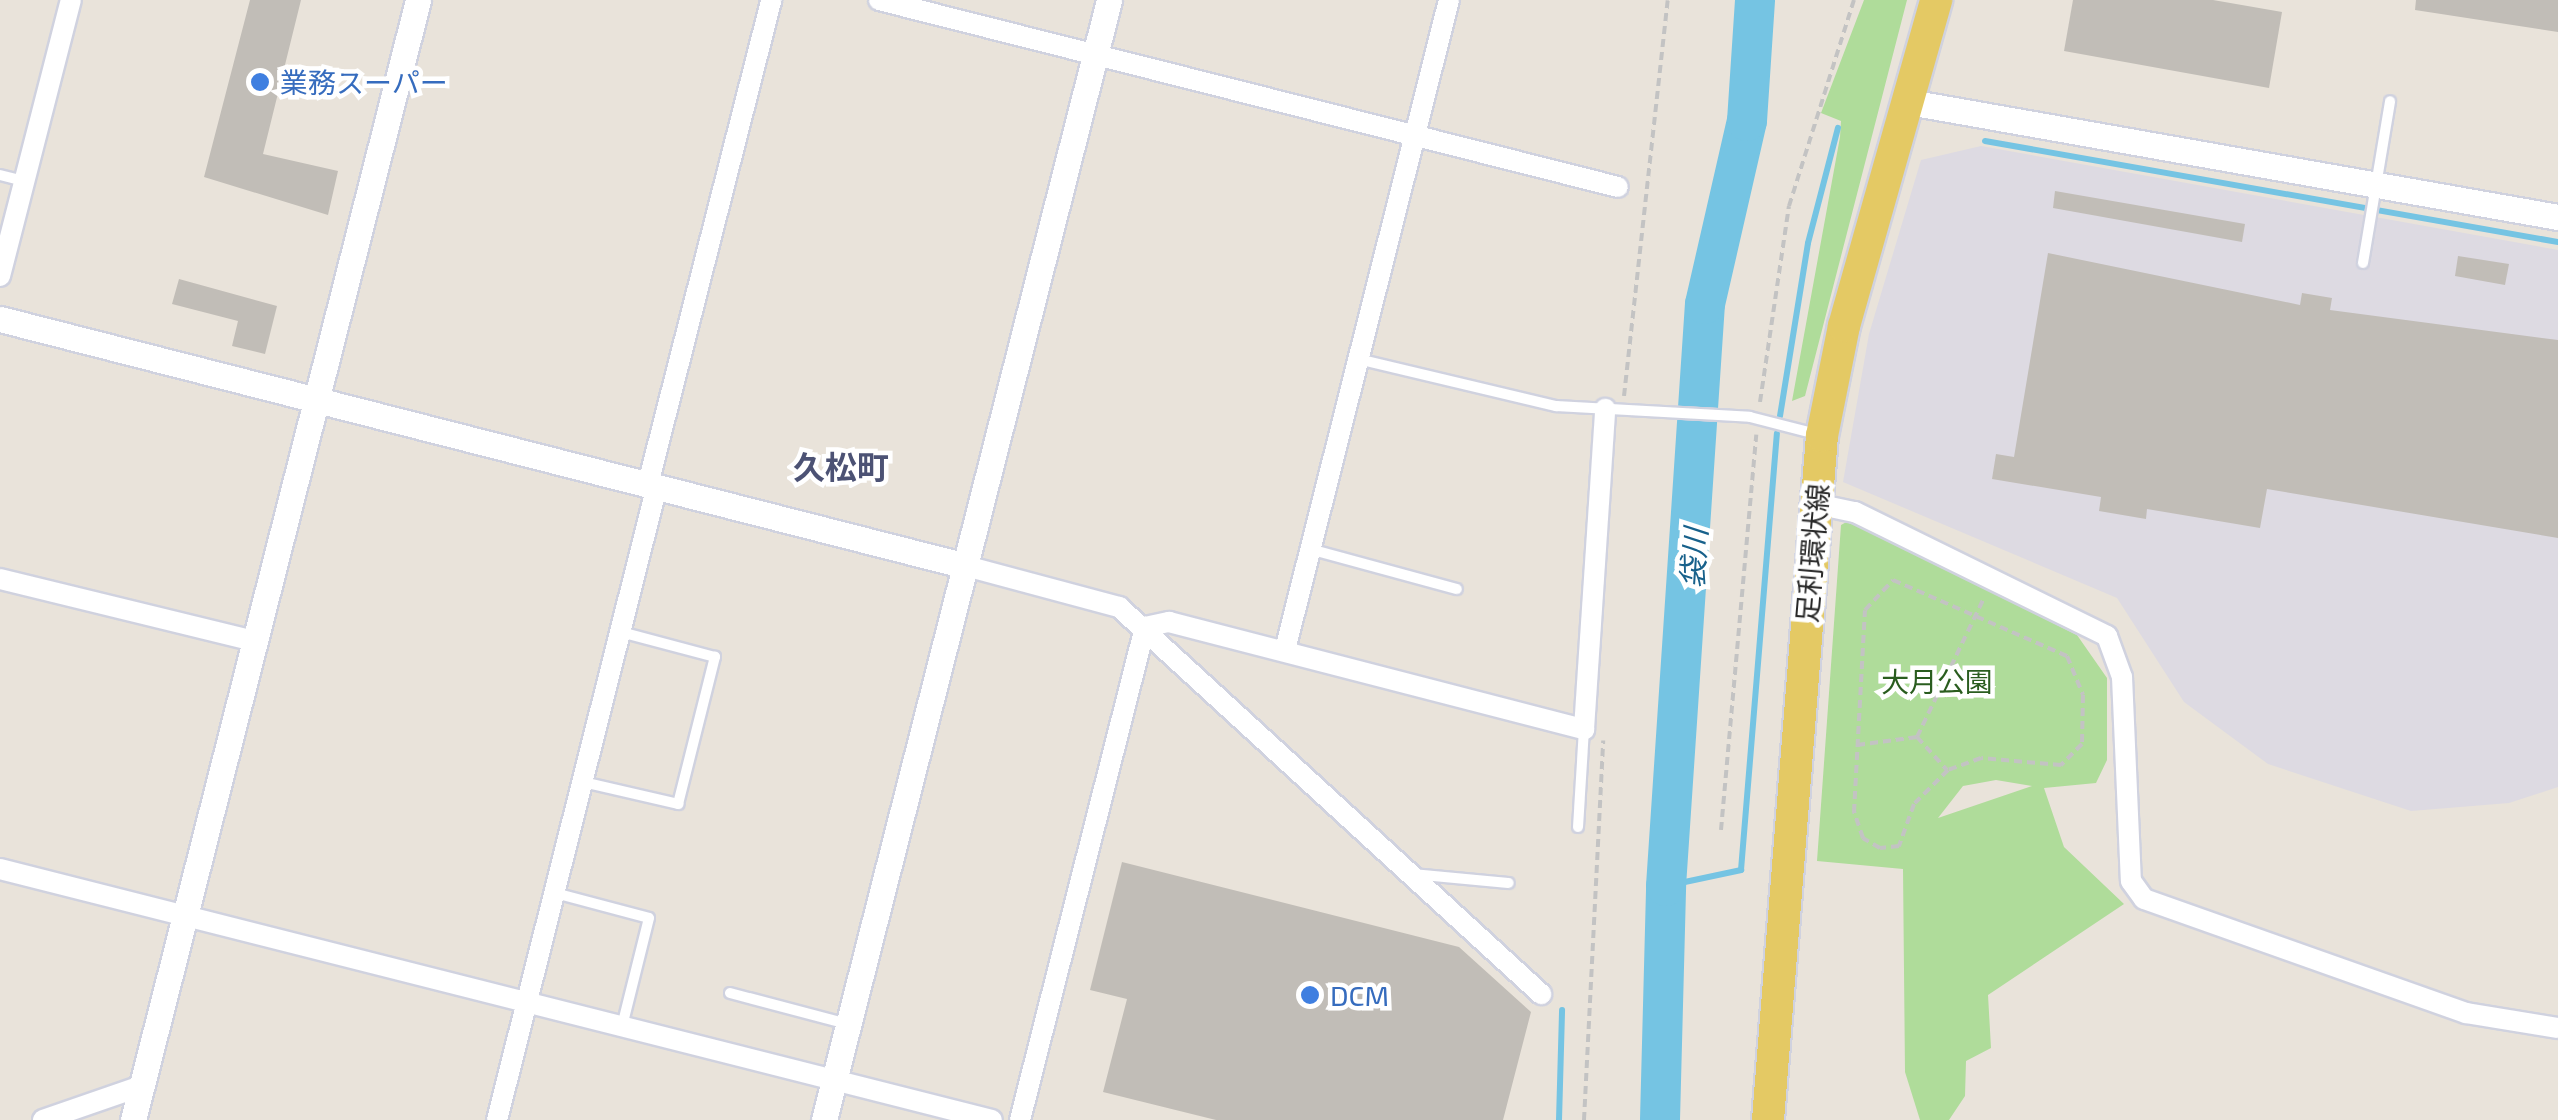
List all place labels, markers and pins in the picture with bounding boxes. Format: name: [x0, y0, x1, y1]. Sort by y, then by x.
place label: 業務スーパー: [280, 65, 448, 99]
marker: 業務スーパー: [249, 71, 271, 93]
place label: DCM: [1330, 978, 1389, 1012]
marker: DCM: [1299, 984, 1321, 1006]

